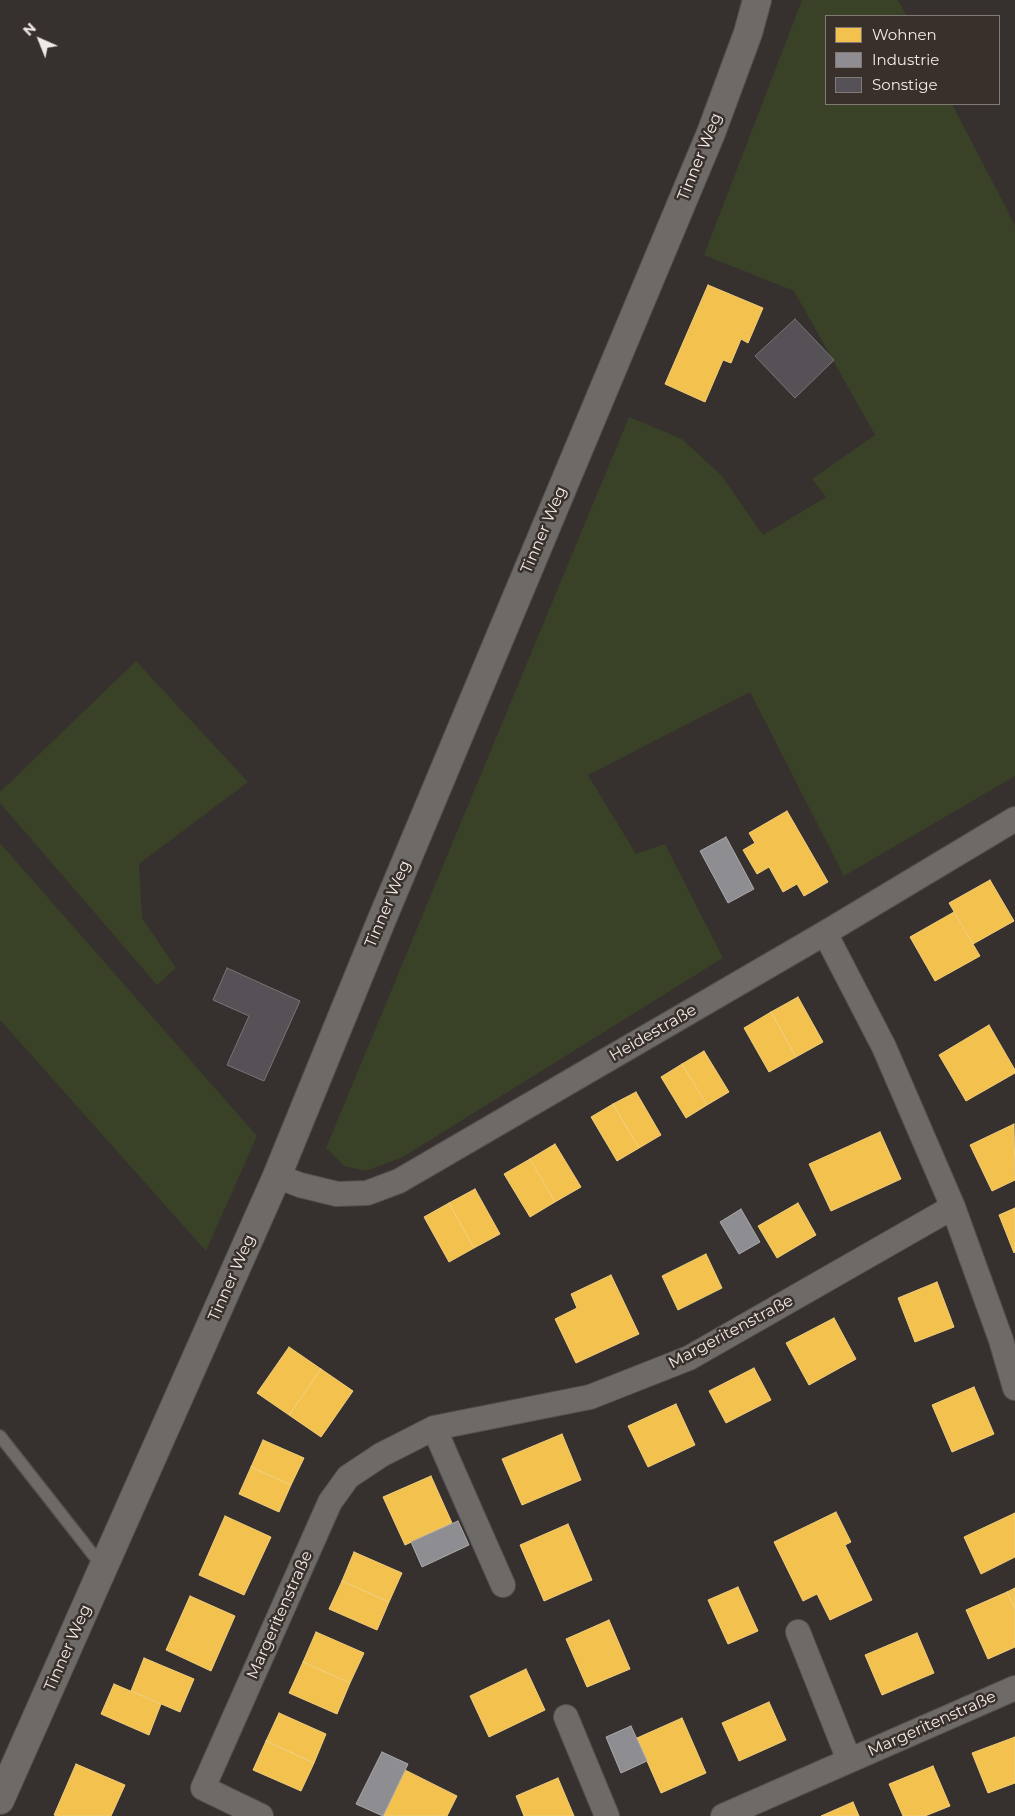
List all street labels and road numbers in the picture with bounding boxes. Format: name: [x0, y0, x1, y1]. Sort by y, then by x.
street label: Tinner Weg: [674, 110, 726, 204]
street label: Tinner Weg: [517, 483, 571, 577]
street label: Tinner Weg: [361, 857, 415, 951]
street label: Heidestraße: [606, 1000, 700, 1066]
street label: Tinner Weg: [204, 1232, 260, 1324]
street label: Margeritenstraße: [665, 1291, 797, 1373]
street label: Margeritenstraße: [243, 1548, 317, 1682]
street label: Tinner Weg: [40, 1602, 96, 1694]
street label: Margeritenstraße: [865, 1687, 999, 1761]

